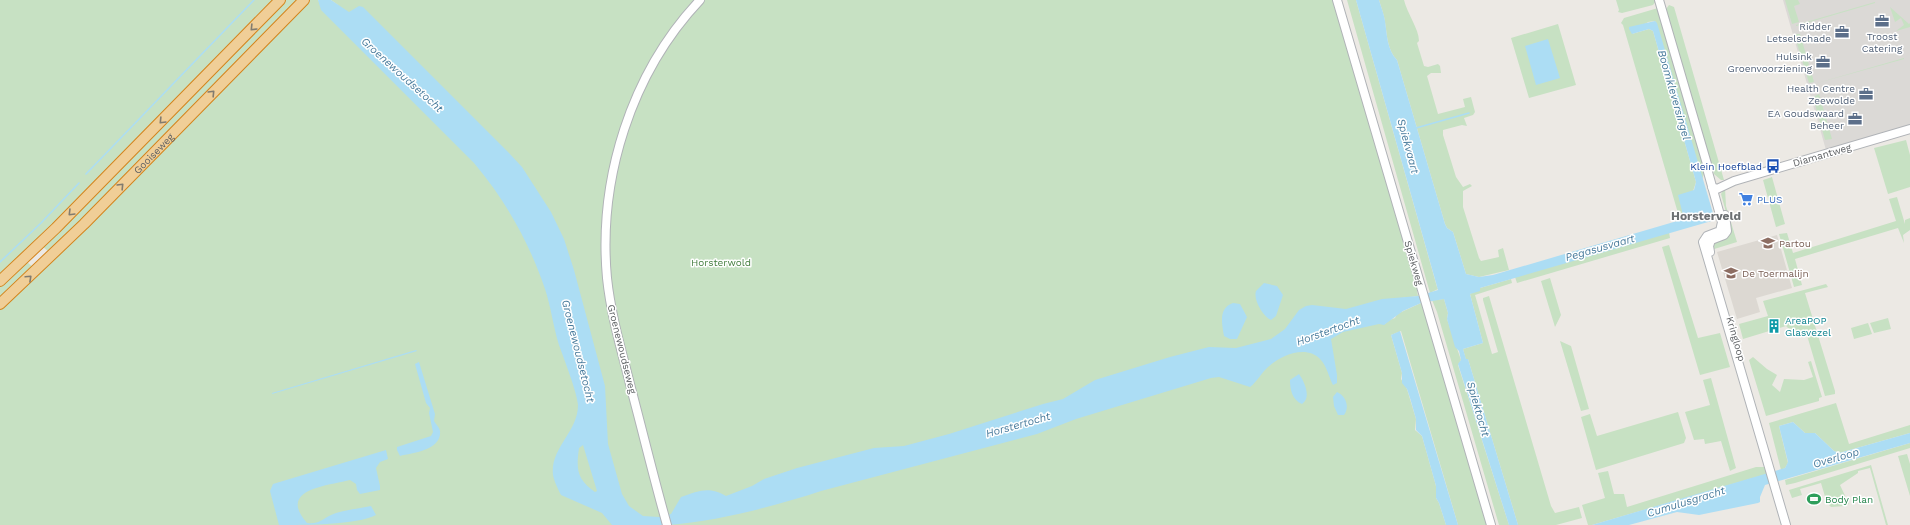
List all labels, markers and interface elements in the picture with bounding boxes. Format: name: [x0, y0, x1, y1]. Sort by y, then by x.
office icon: Troost Catering: [1874, 13, 1890, 29]
place label: Ridder Letselschade: [1767, 21, 1831, 44]
one-way arrow: [250, 23, 258, 31]
office icon: Ridder Letselschade: [1834, 24, 1850, 40]
place label: Troost Catering: [1862, 31, 1903, 54]
water label: Groenewoudsetocht: [359, 35, 446, 115]
water label: Boomkleversingel: [1655, 48, 1693, 142]
place label: Hulsink Groenvoorziening: [1728, 51, 1813, 74]
office icon: Hulsink Groenvoorziening: [1815, 54, 1831, 70]
place label: Health Centre Zeewolde: [1787, 83, 1855, 106]
office icon: Health Centre Zeewolde: [1858, 86, 1874, 102]
one-way arrow: [207, 91, 215, 98]
place label: EA Goudswaard Beheer: [1768, 108, 1844, 131]
office icon: EA Goudswaard Beheer: [1847, 111, 1863, 127]
one-way arrow: [159, 116, 167, 124]
water label: Spiekvaart: [1394, 117, 1422, 175]
street label: Gooiseweg: [131, 130, 176, 176]
street label: Diamantweg: [1792, 141, 1853, 169]
bus stop icon: Klein Hoefblad: [1765, 158, 1781, 174]
place label: Klein Hoefblad: [1690, 161, 1762, 172]
one-way arrow: [116, 183, 124, 191]
supermarket icon: PLUS: [1738, 191, 1754, 207]
place label: PLUS: [1757, 194, 1782, 205]
one-way arrow: [68, 208, 76, 216]
district label: Horsterveld: [1671, 209, 1741, 223]
water label: Pegasusvaart: [1564, 232, 1637, 264]
school or university icon: Partou: [1760, 235, 1776, 251]
place label: Partou: [1779, 238, 1811, 249]
street label: Spiekweg: [1402, 239, 1426, 287]
park label: Horsterwold: [691, 257, 751, 268]
school or university icon: De Toermalijn: [1723, 265, 1739, 281]
place label: De Toermalijn: [1742, 268, 1809, 279]
one-way arrow: [24, 276, 31, 283]
water label: Groenewoudsetocht: [559, 298, 597, 404]
street label: Groenewoudseweg: [606, 303, 639, 395]
water label: Horstertocht: [1295, 313, 1362, 348]
street label: Kringloop: [1724, 315, 1748, 363]
place label: AreaPOP Glasvezel: [1785, 315, 1831, 338]
building icon: AreaPOP Glasvezel: [1766, 318, 1782, 334]
water label: Spiektocht: [1464, 380, 1492, 439]
water label: Horstertocht: [984, 409, 1052, 440]
water label: Overloop: [1811, 445, 1861, 471]
water label: Cumulusgracht: [1645, 484, 1727, 520]
sports icon: Body Plan: [1806, 491, 1822, 507]
place label: Body Plan: [1825, 494, 1873, 505]

